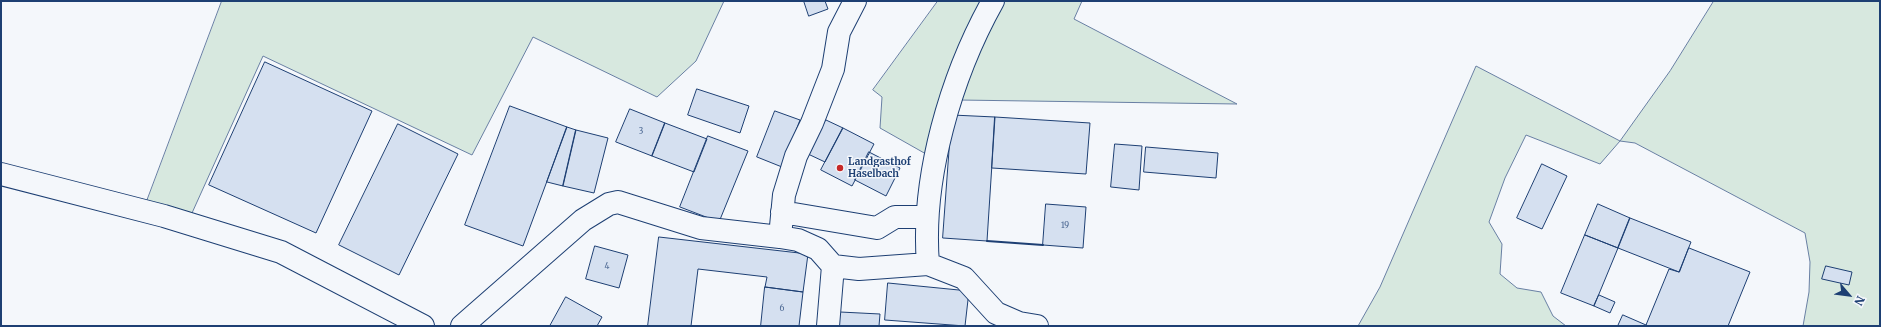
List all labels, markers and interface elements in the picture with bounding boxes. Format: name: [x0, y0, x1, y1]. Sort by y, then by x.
house number: 3: [639, 127, 643, 137]
place label: Landgasthof Haselbach: [848, 156, 911, 180]
marker: Landgasthof Haselbach: [835, 163, 845, 173]
house number: 19: [1061, 221, 1069, 231]
house number: 4: [605, 262, 609, 272]
north arrow: [1829, 275, 1869, 315]
text: N: [1851, 293, 1868, 308]
house number: 6: [780, 304, 784, 314]

